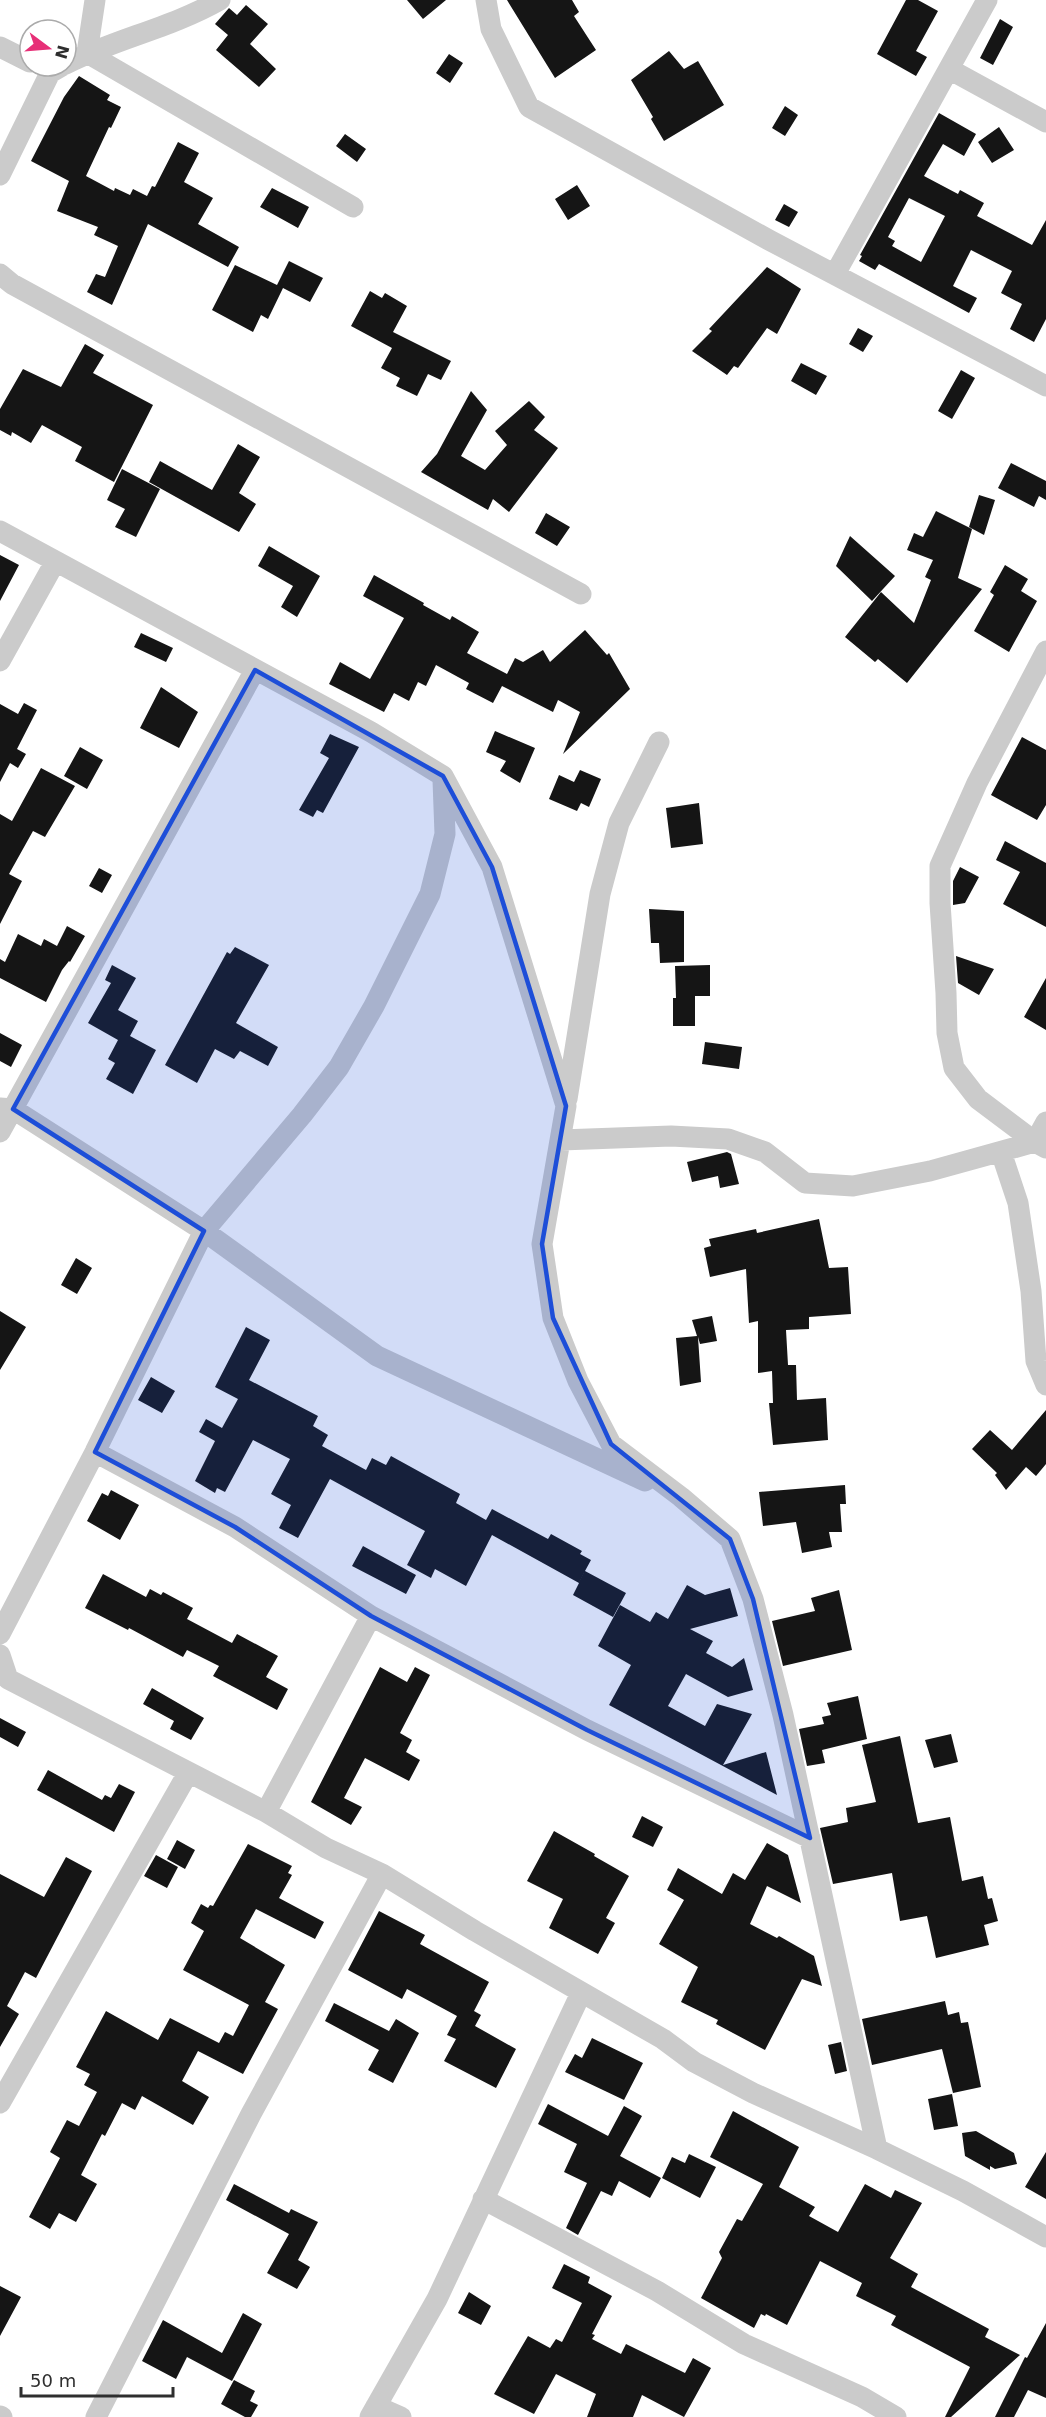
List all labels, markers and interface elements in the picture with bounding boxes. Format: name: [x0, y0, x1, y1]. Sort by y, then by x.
north arrow: [18, 18, 78, 78]
text: N: [51, 43, 73, 61]
scale bar: [21, 2360, 172, 2398]
text: 50 m: [30, 2370, 76, 2391]

